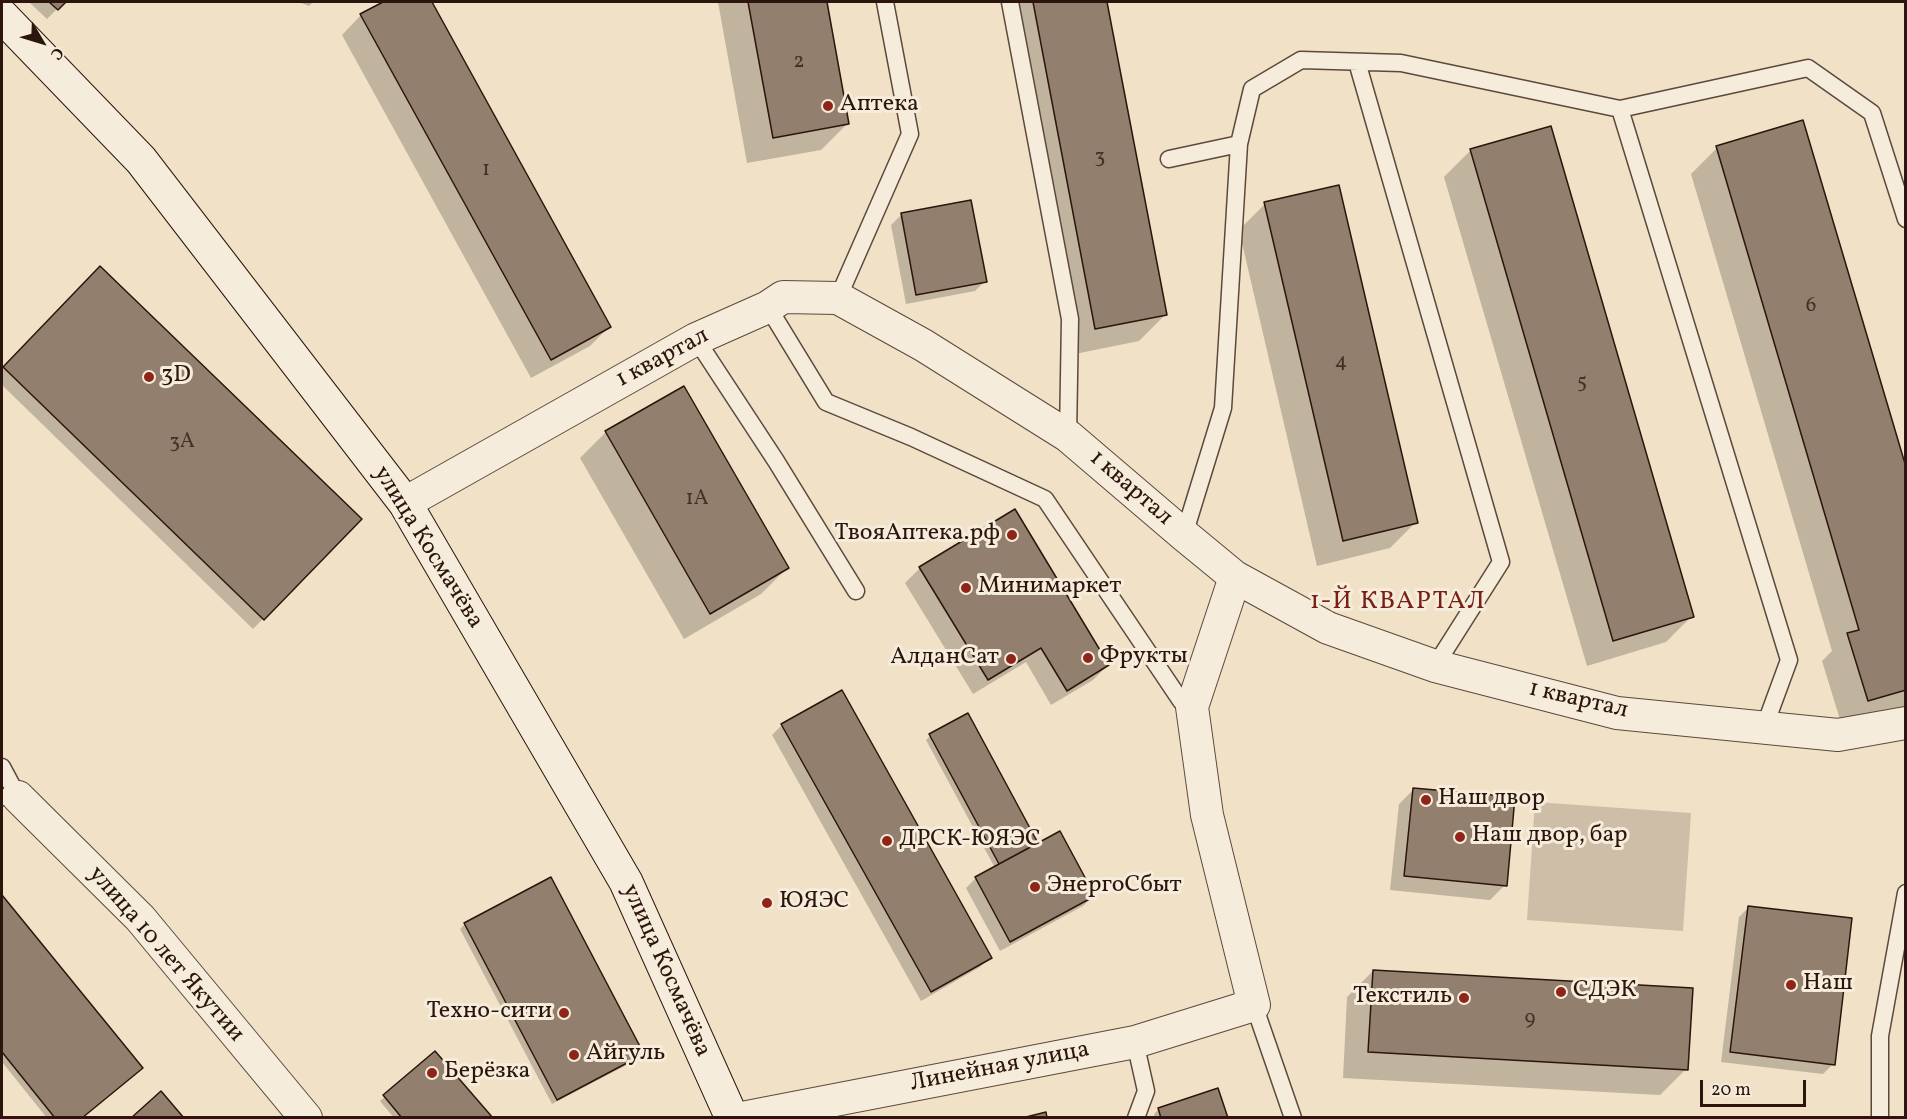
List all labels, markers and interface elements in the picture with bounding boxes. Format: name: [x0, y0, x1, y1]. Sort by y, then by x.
north arrow: [12, 12, 72, 72]
text: С: [44, 42, 68, 64]
house number: 2: [793, 50, 805, 76]
place label: Аптека: [840, 92, 919, 120]
marker: Аптека: [821, 99, 835, 113]
house number: 3: [1095, 145, 1105, 171]
house number: 1: [482, 158, 490, 184]
house number: 6: [1806, 294, 1816, 320]
street label: 1 квартал: [612, 323, 714, 395]
house number: 4: [1335, 350, 1347, 376]
place label: 3D: [161, 363, 191, 391]
marker: 3D: [142, 370, 156, 384]
house number: 5: [1577, 370, 1587, 396]
house number: 3А: [169, 430, 195, 456]
street label: 1 квартал: [1082, 445, 1178, 533]
street label: улица Космачёва: [365, 461, 489, 635]
house number: 1А: [686, 487, 708, 513]
place label: ТвояАптека.рф: [835, 521, 1000, 549]
marker: ТвояАптека.рф: [1005, 528, 1019, 542]
place label: Минимаркет: [978, 574, 1121, 602]
marker: Минимаркет: [959, 581, 973, 595]
district label: 1-Й КВАРТАЛ: [1310, 587, 1486, 619]
place label: Фрукты: [1100, 644, 1188, 672]
place label: АлданСат: [890, 645, 999, 673]
marker: Фрукты: [1081, 651, 1095, 665]
marker: АлданСат: [1004, 652, 1018, 666]
street label: 1 квартал: [1526, 676, 1630, 726]
place label: Наш двор: [1438, 786, 1545, 814]
marker: Наш двор: [1419, 793, 1433, 807]
place label: Наш двор, бар: [1472, 823, 1627, 851]
place label: ДРСК-ЮЯЭС: [899, 827, 1041, 855]
marker: Наш двор, бар: [1453, 830, 1467, 844]
marker: ДРСК-ЮЯЭС: [880, 834, 894, 848]
street label: улица 10 лет Якутии: [81, 861, 249, 1049]
place label: ЭнергоСбыт: [1047, 873, 1182, 901]
street label: улица Космачёва: [614, 880, 716, 1062]
marker: ЭнергоСбыт: [1028, 880, 1042, 894]
place label: ЮЯЭС: [779, 889, 849, 917]
marker: ЮЯЭС: [760, 896, 774, 910]
place label: Наш: [1803, 971, 1853, 999]
place label: СДЭК: [1573, 978, 1637, 1006]
marker: Наш: [1784, 978, 1798, 992]
place label: Текстиль: [1353, 984, 1452, 1012]
marker: СДЭК: [1554, 985, 1568, 999]
marker: Текстиль: [1457, 991, 1471, 1005]
place label: Техно-сити: [426, 999, 552, 1027]
marker: Техно-сити: [557, 1006, 571, 1020]
house number: 9: [1525, 1007, 1535, 1033]
street label: Линейная улица: [908, 1036, 1092, 1100]
place label: Айгуль: [586, 1041, 665, 1069]
marker: Айгуль: [567, 1048, 581, 1062]
place label: Берёзка: [444, 1059, 530, 1087]
marker: Берёзка: [425, 1066, 439, 1080]
scale bar: [1703, 1068, 1810, 1106]
text: 20 m: [1711, 1078, 1751, 1103]

